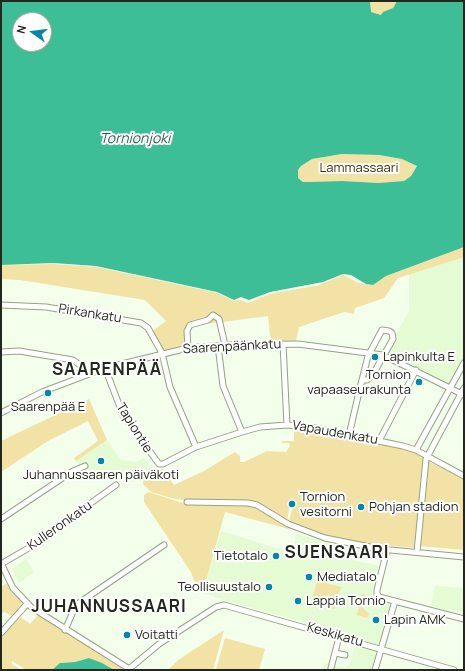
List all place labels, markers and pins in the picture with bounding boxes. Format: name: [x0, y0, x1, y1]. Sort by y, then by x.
place label: Lapinkulta E: [383, 349, 455, 365]
marker: Lapinkulta E: [370, 352, 380, 362]
place label: Tornion vapaaseurakunta: [307, 367, 411, 398]
marker: Tornion vapaaseurakunta: [414, 377, 424, 387]
marker: Saarenpää E: [43, 388, 53, 398]
place label: Saarenpää E: [11, 399, 85, 415]
marker: Juhannussaaren päiväkoti: [96, 456, 106, 466]
place label: Juhannussaaren päiväkoti: [23, 467, 179, 483]
place label: Tornion vesitorni: [300, 489, 352, 520]
marker: Tornion vesitorni: [287, 499, 297, 509]
place label: Pohjan stadion: [369, 499, 458, 515]
marker: Pohjan stadion: [356, 502, 366, 512]
place label: Tietotalo: [214, 548, 268, 564]
marker: Tietotalo: [271, 551, 281, 561]
place label: Mediatalo: [317, 569, 377, 585]
marker: Mediatalo: [304, 572, 314, 582]
place label: Teollisuustalo: [178, 579, 261, 595]
marker: Teollisuustalo: [264, 582, 274, 592]
place label: Lappia Tornio: [306, 593, 386, 609]
marker: Lappia Tornio: [293, 596, 303, 606]
place label: Lapin AMK: [384, 612, 446, 628]
marker: Lapin AMK: [371, 615, 381, 625]
place label: Voitatti: [135, 627, 178, 643]
marker: Voitatti: [122, 630, 132, 640]

